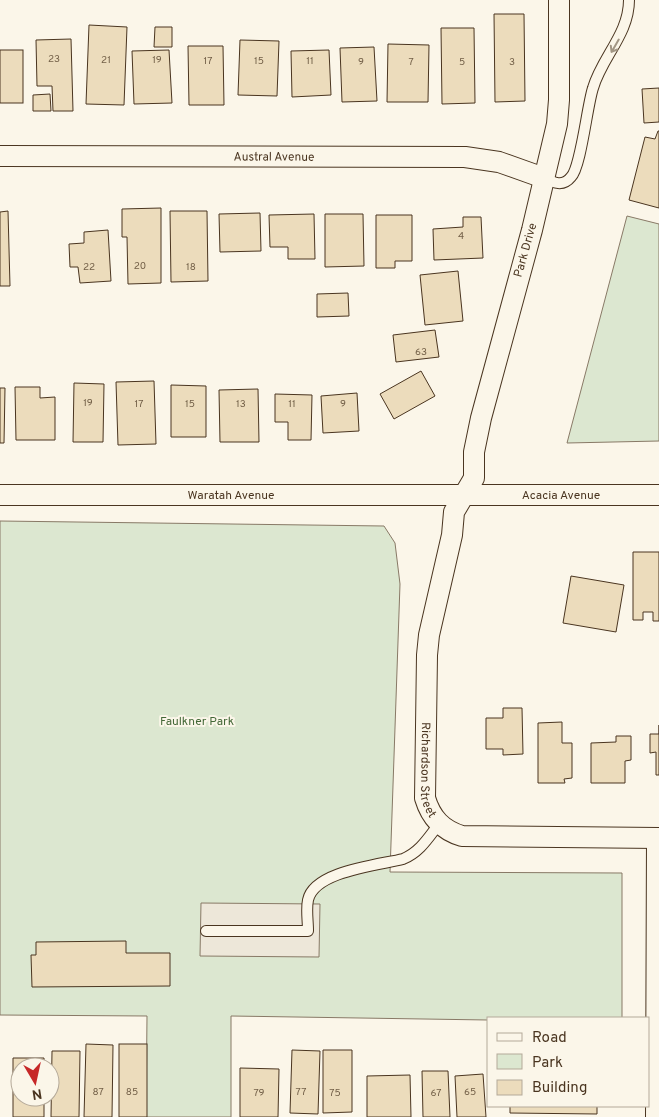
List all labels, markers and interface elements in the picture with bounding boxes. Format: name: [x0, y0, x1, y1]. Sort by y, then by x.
one-way arrow: [609, 38, 619, 53]
house number: 23: [48, 53, 60, 66]
house number: 21: [101, 54, 111, 67]
house number: 19: [152, 54, 162, 67]
house number: 17: [204, 55, 212, 68]
house number: 15: [254, 55, 264, 68]
house number: 11: [306, 55, 314, 68]
house number: 9: [358, 56, 364, 69]
house number: 7: [408, 56, 414, 69]
house number: 5: [459, 56, 465, 69]
house number: 3: [509, 56, 515, 69]
street label: Austral Avenue: [234, 150, 314, 166]
street label: Park Drive: [511, 221, 541, 279]
house number: 4: [458, 230, 464, 243]
house number: 20: [134, 260, 146, 273]
house number: 22: [83, 261, 95, 274]
house number: 18: [186, 261, 196, 274]
house number: 63: [415, 346, 427, 359]
house number: 19: [83, 397, 93, 410]
house number: 17: [135, 398, 143, 411]
house number: 15: [185, 398, 195, 411]
house number: 13: [236, 398, 246, 411]
house number: 11: [288, 398, 296, 411]
house number: 9: [340, 398, 346, 411]
street label: Waratah Avenue: [188, 488, 274, 504]
street label: Acacia Avenue: [522, 488, 600, 504]
park label: Faulkner Park: [160, 714, 234, 730]
street label: Richardson Street: [416, 722, 439, 821]
legend: [487, 1017, 649, 1107]
text: Road: [532, 1029, 567, 1048]
text: Park: [532, 1054, 563, 1073]
north arrow: [10, 1057, 60, 1107]
text: Building: [532, 1079, 587, 1098]
text: N: [30, 1084, 43, 1103]
house number: 87: [92, 1086, 104, 1099]
house number: 85: [126, 1086, 138, 1099]
house number: 77: [296, 1086, 306, 1099]
house number: 65: [464, 1086, 476, 1099]
house number: 79: [253, 1087, 265, 1100]
house number: 75: [329, 1087, 341, 1100]
house number: 67: [431, 1087, 442, 1100]

